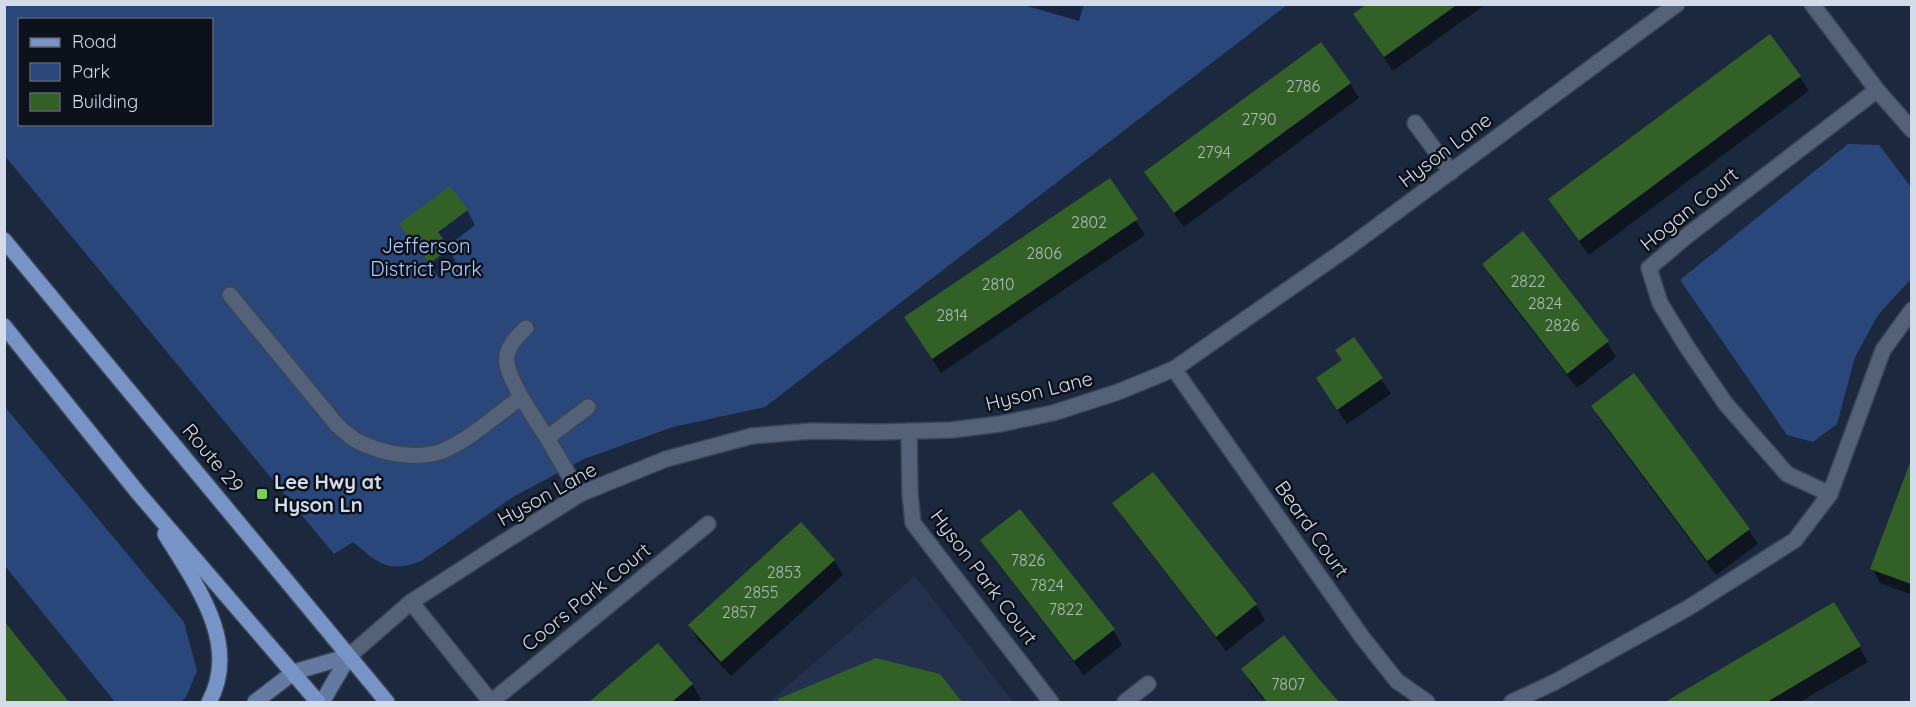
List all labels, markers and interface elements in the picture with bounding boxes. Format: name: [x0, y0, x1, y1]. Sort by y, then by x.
legend: [18, 18, 213, 126]
text: Road: [72, 30, 117, 53]
text: Park: [72, 60, 110, 83]
house number: 2786: [1286, 76, 1320, 96]
text: Building: [72, 90, 138, 113]
street label: Hyson Lane: [1393, 107, 1496, 193]
house number: 2790: [1241, 109, 1277, 129]
house number: 2794: [1197, 142, 1231, 162]
street label: Hogan Court: [1635, 161, 1743, 256]
house number: 2802: [1071, 212, 1107, 232]
park label: Jefferson District Park: [370, 233, 482, 281]
house number: 2806: [1026, 243, 1062, 263]
house number: 2822: [1510, 271, 1546, 291]
house number: 2810: [982, 274, 1014, 294]
house number: 2824: [1528, 293, 1562, 313]
house number: 2814: [936, 305, 968, 325]
house number: 2826: [1545, 315, 1580, 335]
street label: Hyson Lane: [983, 365, 1095, 416]
street label: Route 29: [177, 418, 249, 497]
street label: Hyson Lane: [493, 456, 601, 531]
place label: Lee Hwy at Hyson Ln: [274, 469, 382, 517]
street label: Beard Court: [1270, 476, 1355, 582]
marker: Lee Hwy at Hyson Ln: [255, 487, 269, 501]
street label: Hyson Park Court: [925, 504, 1044, 649]
street label: Coors Park Court: [516, 537, 655, 656]
house number: 7826: [1011, 550, 1046, 570]
house number: 2853: [767, 562, 801, 582]
house number: 7824: [1030, 575, 1064, 595]
house number: 2855: [744, 582, 778, 602]
house number: 7822: [1049, 599, 1083, 619]
house number: 2857: [722, 602, 756, 622]
house number: 7807: [1271, 674, 1305, 694]

